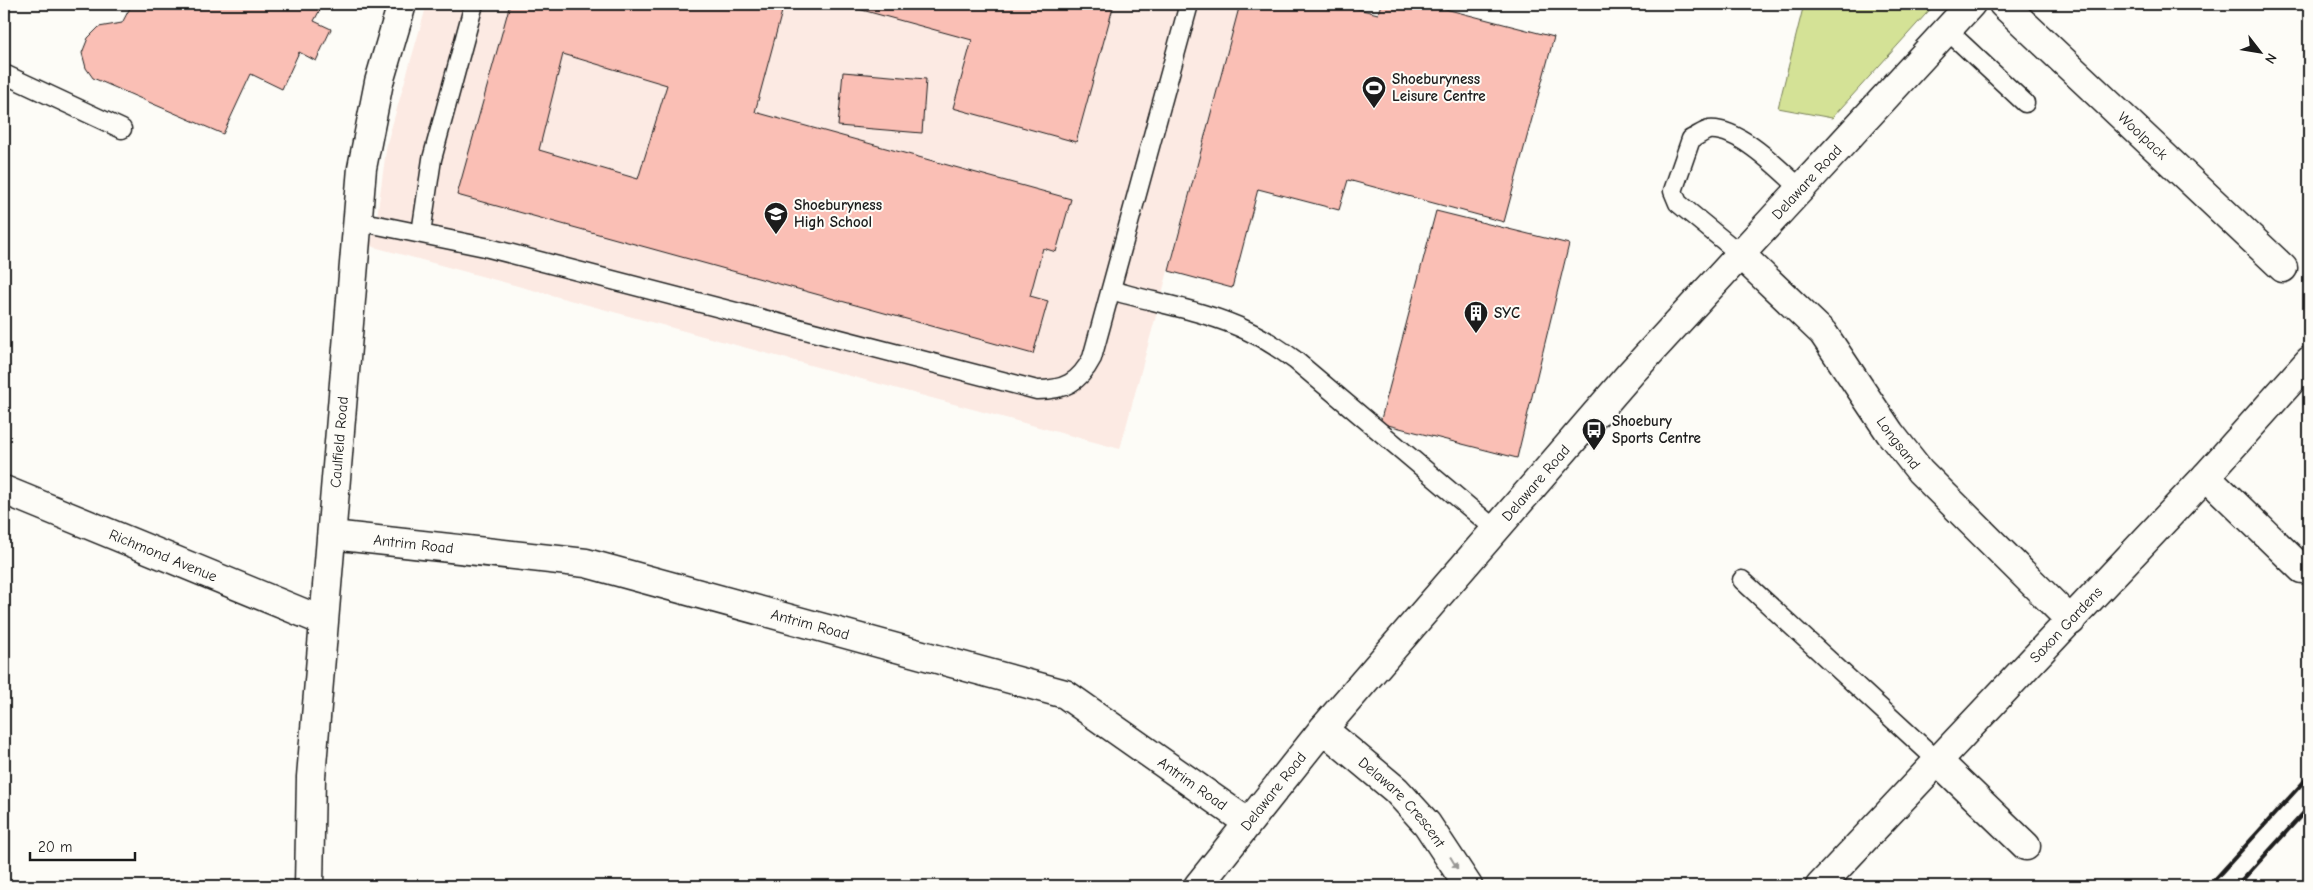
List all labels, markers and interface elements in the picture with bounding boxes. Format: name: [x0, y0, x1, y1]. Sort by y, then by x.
north arrow: [2236, 28, 2286, 78]
text: N: [2261, 50, 2280, 67]
place label: Shoeburyness Leisure Centre: [1392, 70, 1486, 105]
sports icon: Shoeburyness Leisure Centre: [1361, 75, 1387, 109]
street label: Woolpack: [2114, 108, 2172, 164]
street label: Delaware Road: [1768, 141, 1846, 223]
place label: Shoeburyness High School: [794, 196, 882, 231]
school or university icon: Shoeburyness High School: [763, 201, 789, 235]
building icon: SYC: [1463, 300, 1489, 334]
place label: SYC: [1494, 304, 1520, 322]
street label: Caulfield Road: [326, 396, 352, 489]
place label: Shoebury Sports Centre: [1612, 412, 1701, 447]
street label: Longsand: [1873, 413, 1924, 473]
bus stop icon: Shoebury Sports Centre: [1581, 417, 1607, 451]
street label: Delaware Road: [1498, 441, 1574, 525]
street label: Richmond Avenue: [107, 525, 220, 586]
street label: Antrim Road: [373, 531, 455, 557]
street label: Saxon Gardens: [2026, 583, 2106, 666]
street label: Antrim Road: [769, 605, 851, 644]
street label: Delaware Road: [1237, 749, 1310, 834]
street label: Antrim Road: [1154, 753, 1231, 814]
street label: Delaware Crescent: [1355, 753, 1449, 851]
scale bar: [30, 830, 135, 862]
text: 20 m: [38, 838, 72, 856]
one-way arrow: [1449, 856, 1458, 869]

